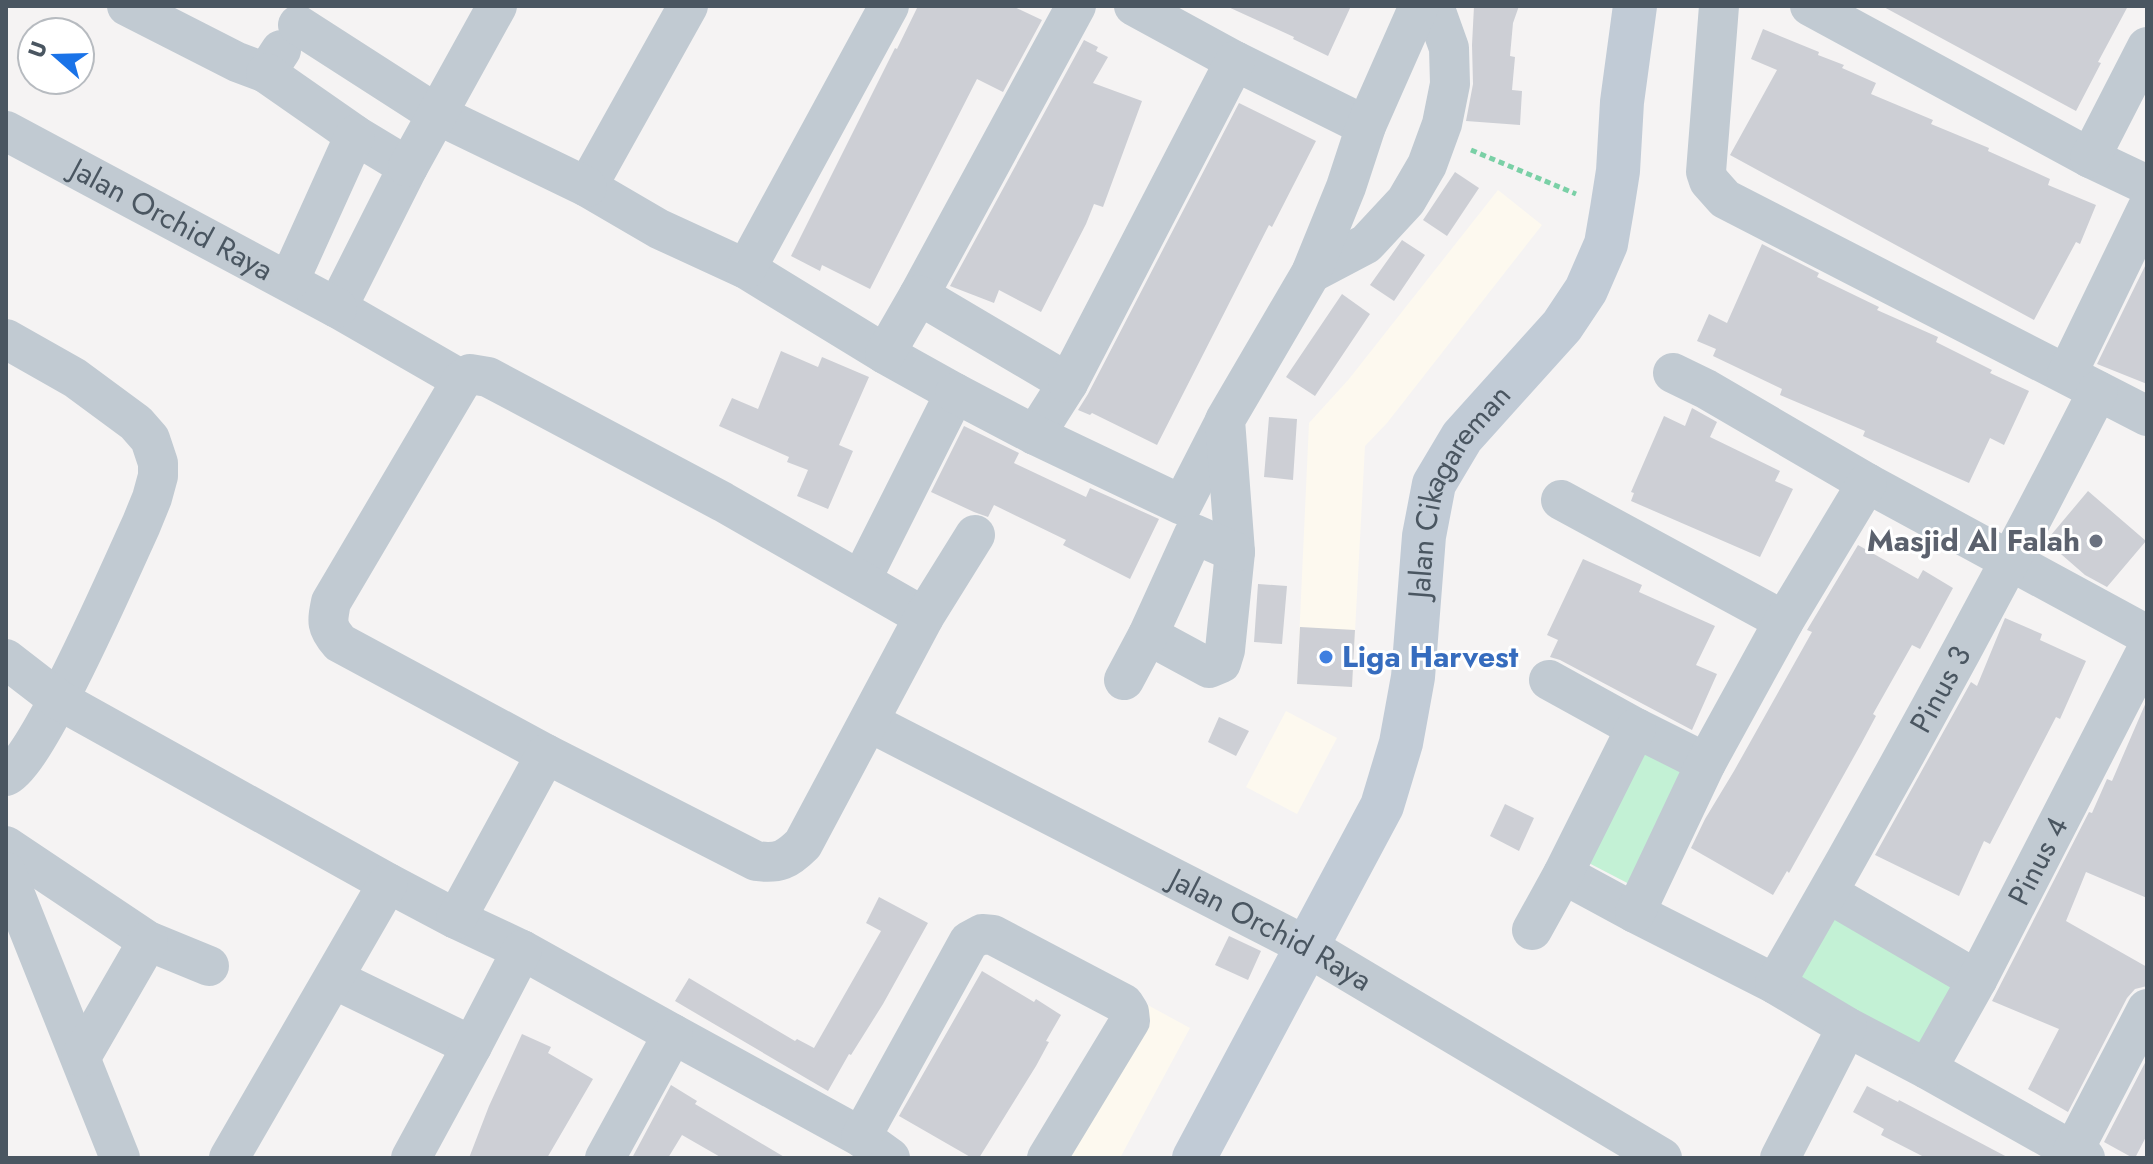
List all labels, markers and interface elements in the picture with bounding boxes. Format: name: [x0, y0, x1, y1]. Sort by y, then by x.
north arrow: [16, 16, 96, 96]
text: U: [20, 36, 55, 62]
street label: Jalan Orchid Raya: [60, 146, 281, 291]
street label: Jalan Cikagareman: [1397, 375, 1520, 604]
place label: Masjid Al Falah: [1867, 519, 2080, 562]
marker: Masjid Al Falah: [2087, 532, 2105, 550]
place label: Liga Harvest: [1342, 635, 1519, 678]
street label: Pinus 3: [1899, 638, 1981, 740]
marker: Liga Harvest: [1317, 648, 1335, 666]
street label: Pinus 4: [1997, 809, 2079, 913]
street label: Jalan Orchid Raya: [1158, 856, 1380, 1001]

